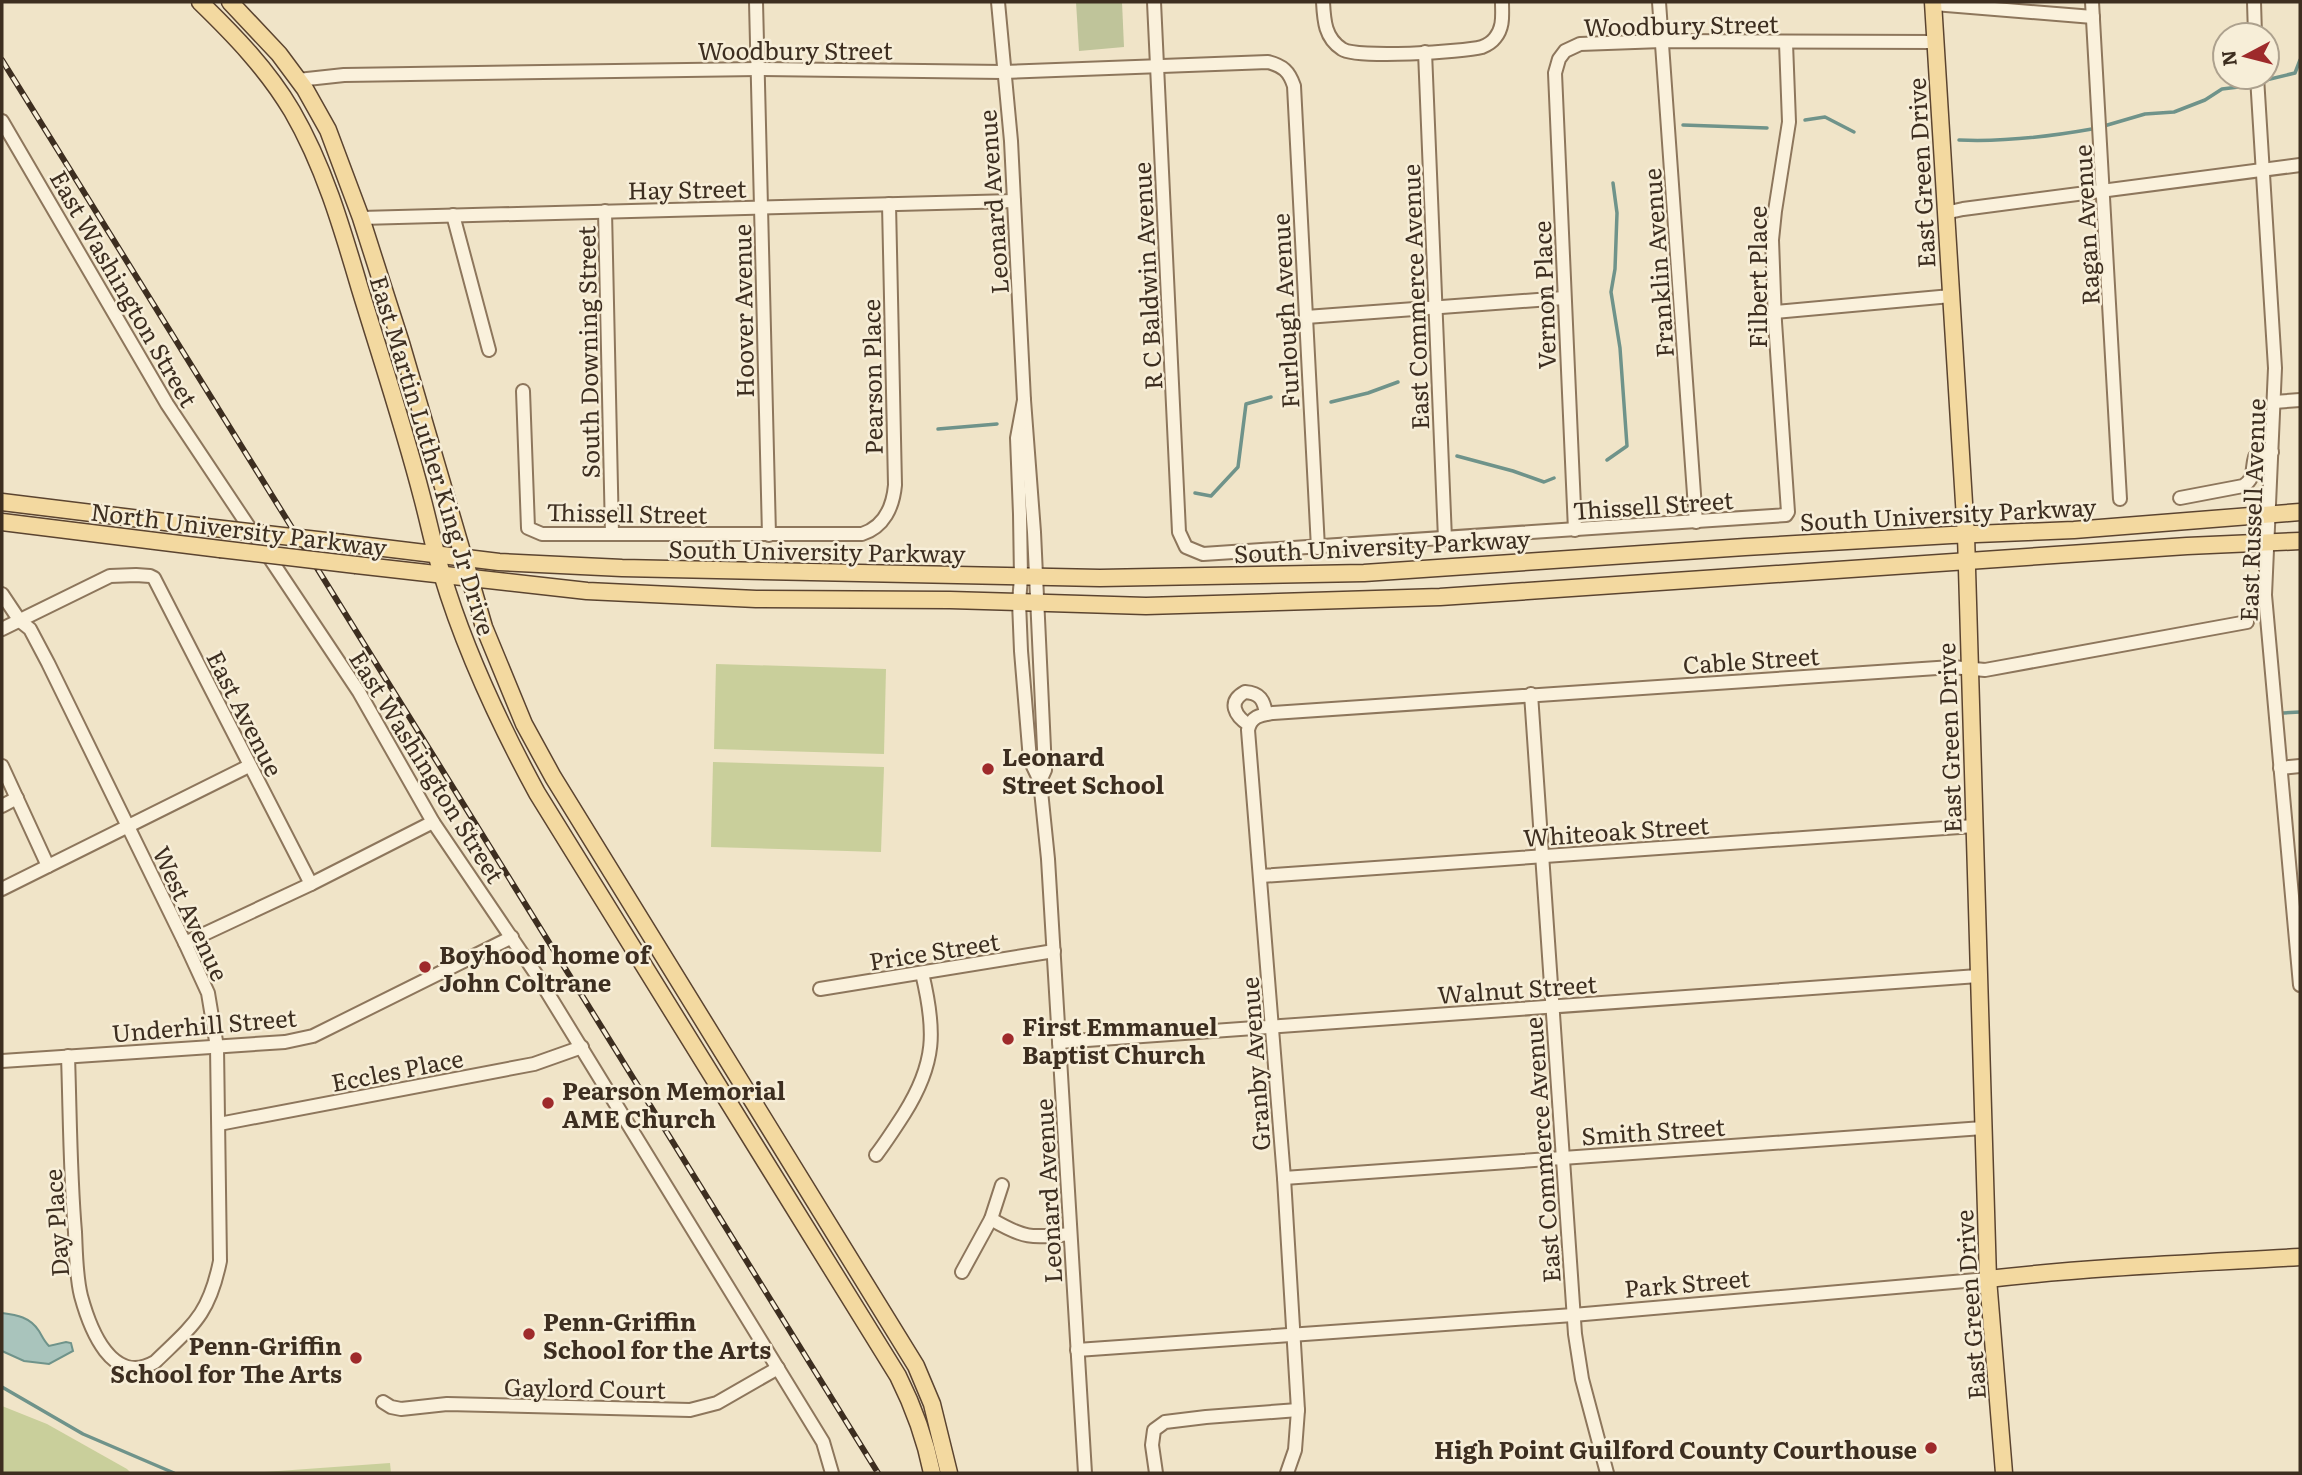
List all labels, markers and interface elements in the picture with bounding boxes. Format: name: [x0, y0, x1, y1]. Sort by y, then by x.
street label: Woodbury Street: [1583, 5, 1779, 43]
north arrow: [2211, 21, 2281, 91]
street label: Woodbury Street: [697, 32, 893, 67]
text: N: [2213, 49, 2243, 68]
street label: East Green Drive: [1898, 77, 1942, 269]
street label: Leonard Avenue: [968, 108, 1016, 296]
street label: Ragan Avenue: [2063, 144, 2107, 306]
street label: R C Baldwin Avenue: [1123, 161, 1169, 391]
street label: East Washington Street: [43, 163, 207, 413]
street label: East Commerce Avenue: [1392, 163, 1436, 431]
street label: Franklin Avenue: [1633, 167, 1681, 359]
street label: Hay Street: [627, 169, 747, 207]
street label: Filbert Place: [1739, 206, 1774, 348]
street label: Furlough Avenue: [1261, 212, 1307, 410]
street label: Vernon Place: [1523, 220, 1563, 370]
street label: Hoover Avenue: [723, 224, 761, 398]
street label: South Downing Street: [567, 225, 607, 479]
street label: East Martin Luther King Jr Drive: [363, 271, 505, 639]
street label: Pearson Place: [852, 299, 890, 455]
street label: East Russell Avenue: [2230, 398, 2272, 622]
street label: Thissell Street: [1571, 481, 1735, 527]
street label: South University Parkway: [1799, 488, 2097, 538]
street label: North University Parkway: [89, 492, 389, 564]
street label: Thissell Street: [546, 493, 708, 531]
street label: South University Parkway: [1233, 520, 1531, 570]
street label: South University Parkway: [668, 530, 966, 570]
street label: Cable Street: [1682, 637, 1821, 681]
street label: East Green Drive: [1927, 642, 1969, 834]
street label: East Washington Street: [342, 643, 514, 889]
street label: East Avenue: [199, 644, 293, 782]
place label: Leonard Street School: [1002, 738, 1165, 801]
marker: Leonard Street School: [980, 761, 996, 777]
street label: Whiteoak Street: [1522, 806, 1711, 854]
street label: West Avenue: [145, 840, 239, 986]
street label: Price Street: [866, 922, 1002, 978]
place label: Boyhood home of John Coltrane: [439, 936, 653, 999]
marker: Boyhood home of John Coltrane: [417, 959, 433, 975]
street label: Walnut Street: [1436, 965, 1598, 1011]
street label: Granby Avenue: [1230, 976, 1278, 1152]
street label: Underhill Street: [110, 998, 298, 1050]
place label: First Emmanuel Baptist Church: [1022, 1008, 1218, 1071]
street label: East Commerce Avenue: [1514, 1016, 1568, 1284]
marker: First Emmanuel Baptist Church: [1000, 1031, 1016, 1047]
street label: Eccles Place: [328, 1039, 466, 1099]
place label: Pearson Memorial AME Church: [562, 1072, 786, 1135]
marker: Pearson Memorial AME Church: [540, 1095, 556, 1111]
street label: Leonard Avenue: [1025, 1098, 1069, 1284]
street label: Smith Street: [1580, 1108, 1726, 1152]
street label: Day Place: [34, 1168, 76, 1278]
street label: East Green Drive: [1945, 1209, 1993, 1401]
street label: Park Street: [1623, 1259, 1752, 1305]
place label: Penn-Griffin School for the Arts: [543, 1303, 771, 1366]
marker: Penn-Griffin School for the Arts: [521, 1326, 537, 1342]
place label: Penn-Griffin School for The Arts: [110, 1327, 342, 1390]
marker: Penn-Griffin School for The Arts: [348, 1350, 364, 1366]
street label: Gaylord Court: [504, 1368, 667, 1406]
place label: High Point Guilford County Courthouse: [1434, 1431, 1917, 1466]
marker: High Point Guilford County Courthouse: [1923, 1440, 1939, 1456]

